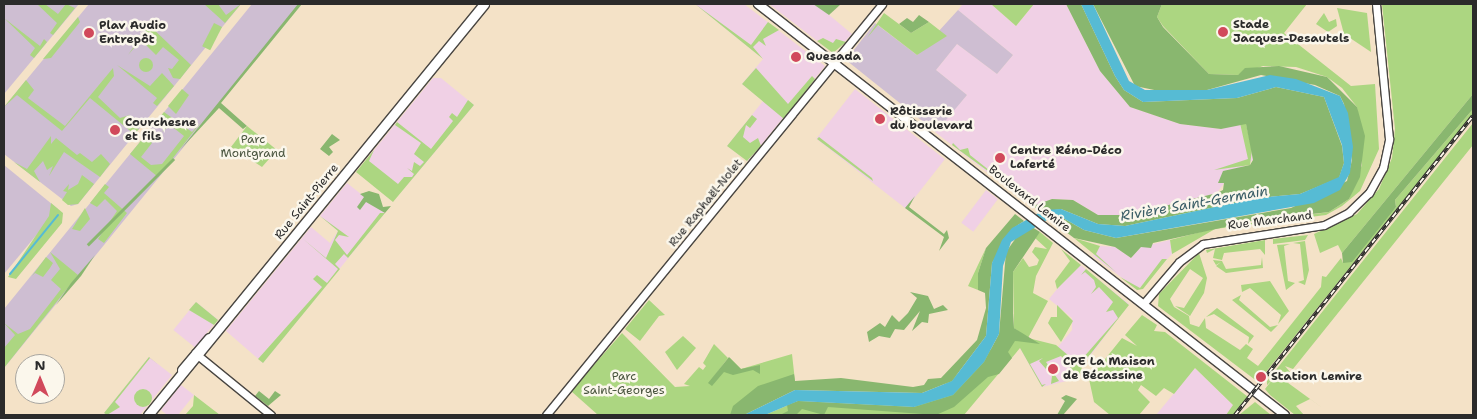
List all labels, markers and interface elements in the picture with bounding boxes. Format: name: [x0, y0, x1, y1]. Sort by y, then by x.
place label: Stade Jacques-Desautels: [1233, 18, 1349, 46]
place label: Plav Audio Entrepôt: [99, 19, 166, 47]
marker: Stade Jacques-Desautels: [1217, 26, 1229, 38]
marker: Plav Audio Entrepôt: [83, 27, 95, 39]
place label: Quesada: [806, 50, 861, 64]
marker: Quesada: [790, 51, 802, 63]
place label: Rôtisserie du boulevard: [890, 105, 973, 133]
marker: Rôtisserie du boulevard: [874, 113, 886, 125]
place label: Courchesne et fils: [125, 116, 196, 144]
marker: Courchesne et fils: [109, 124, 121, 136]
park label: Parc Montgrand: [220, 133, 286, 161]
place label: Centre Réno-Déco Laferté: [1010, 144, 1122, 172]
marker: Centre Réno-Déco Laferté: [994, 152, 1006, 164]
street label: Rue Raphaël-Nolet: [666, 156, 746, 250]
street label: Rue Saint-Pierre: [272, 161, 342, 243]
street label: Boulevard Lemire: [985, 163, 1073, 235]
water label: Rivière Saint-Germain: [1119, 182, 1269, 224]
street label: Rue Marchand: [1227, 209, 1313, 233]
north arrow: [15, 354, 65, 404]
place label: CPE La Maison de Bécassine: [1063, 355, 1155, 383]
text: N: [34, 356, 46, 374]
marker: CPE La Maison de Bécassine: [1047, 363, 1059, 375]
park label: Parc Saint-Georges: [583, 370, 665, 398]
place label: Station Lemire: [1271, 370, 1362, 384]
marker: Station Lemire: [1255, 371, 1267, 383]

